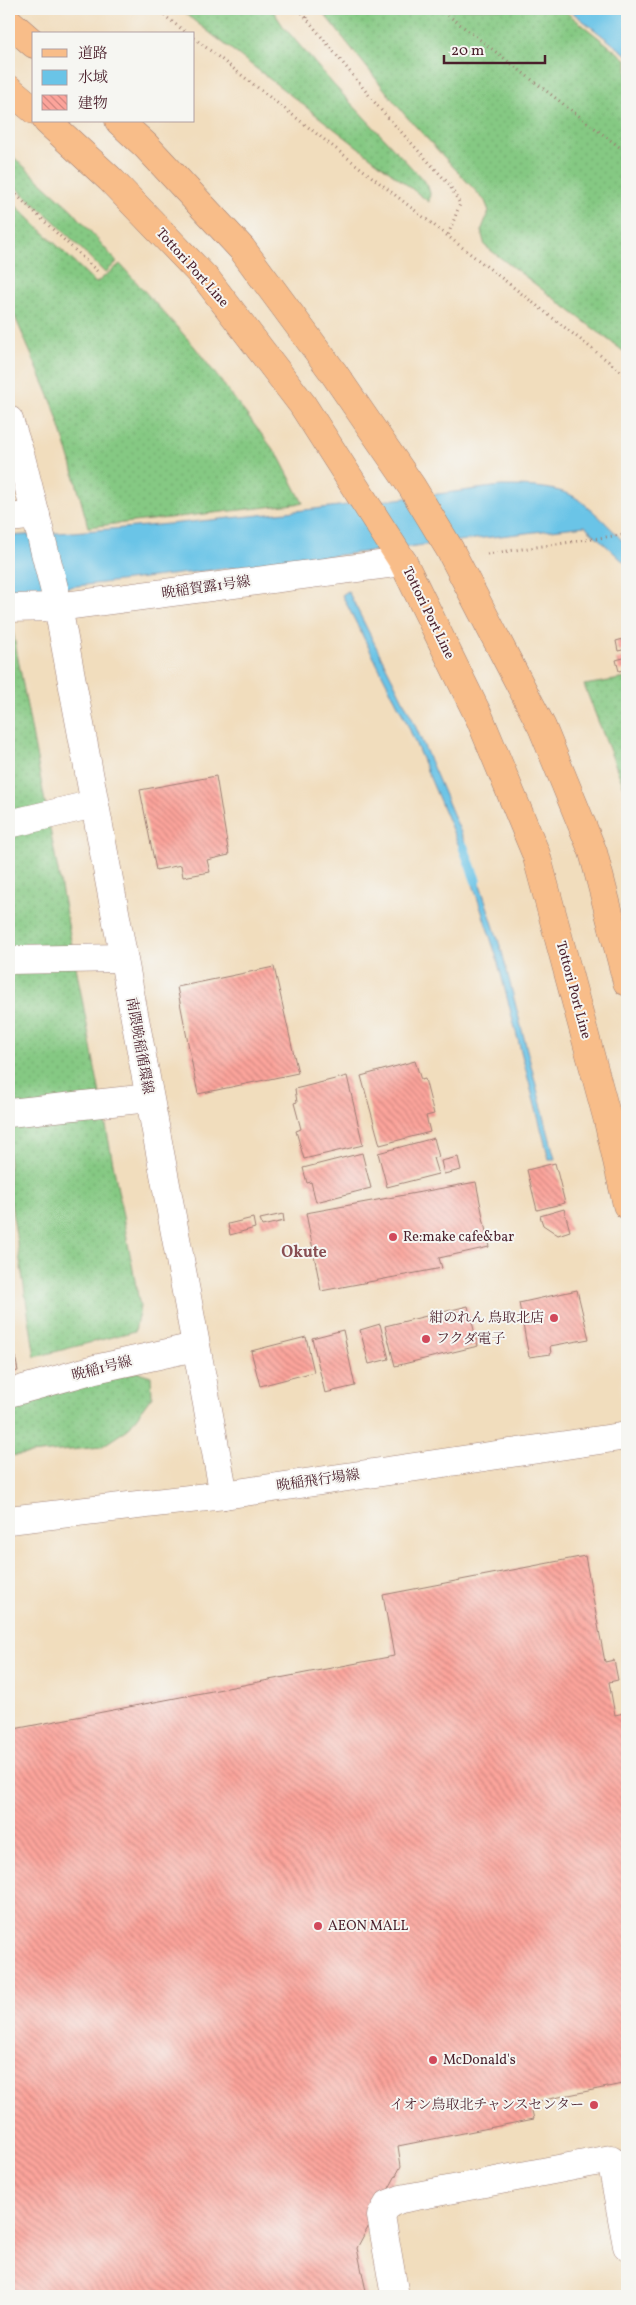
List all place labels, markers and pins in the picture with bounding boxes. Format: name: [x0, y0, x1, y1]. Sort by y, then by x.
place label: Re:make cafe&bar: [403, 1228, 514, 1247]
marker: Re:make cafe&bar: [387, 1231, 399, 1243]
place label: 紺のれん 鳥取北店: [429, 1309, 544, 1328]
marker: 紺のれん 鳥取北店: [548, 1312, 560, 1324]
place label: フクダ電子: [436, 1330, 505, 1349]
marker: フクダ電子: [420, 1333, 432, 1345]
place label: AEON MALL: [328, 1917, 408, 1936]
marker: AEON MALL: [312, 1920, 324, 1932]
place label: McDonald's: [443, 2051, 516, 2070]
marker: McDonald's: [427, 2054, 439, 2066]
place label: イオン鳥取北チャンスセンター: [390, 2096, 584, 2115]
marker: イオン鳥取北チャンスセンター: [588, 2099, 600, 2111]

